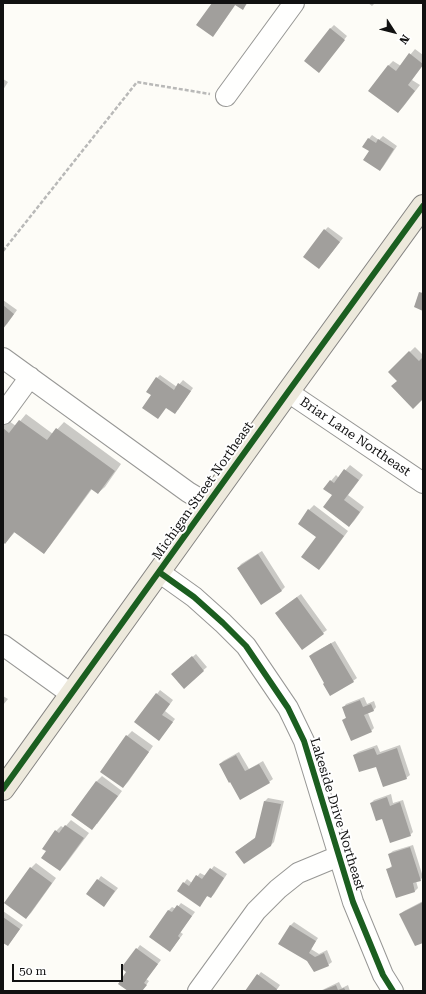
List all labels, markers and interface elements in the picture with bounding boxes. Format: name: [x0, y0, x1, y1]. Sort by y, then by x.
north arrow: [374, 12, 414, 52]
text: N: [396, 32, 412, 47]
street label: Briar Lane Northeast: [297, 394, 413, 480]
street label: Michigan Street Northeast: [149, 419, 257, 563]
street label: Lakeside Drive Northeast: [306, 736, 368, 892]
scale bar: [14, 956, 125, 982]
text: 50 m: [19, 964, 46, 978]

